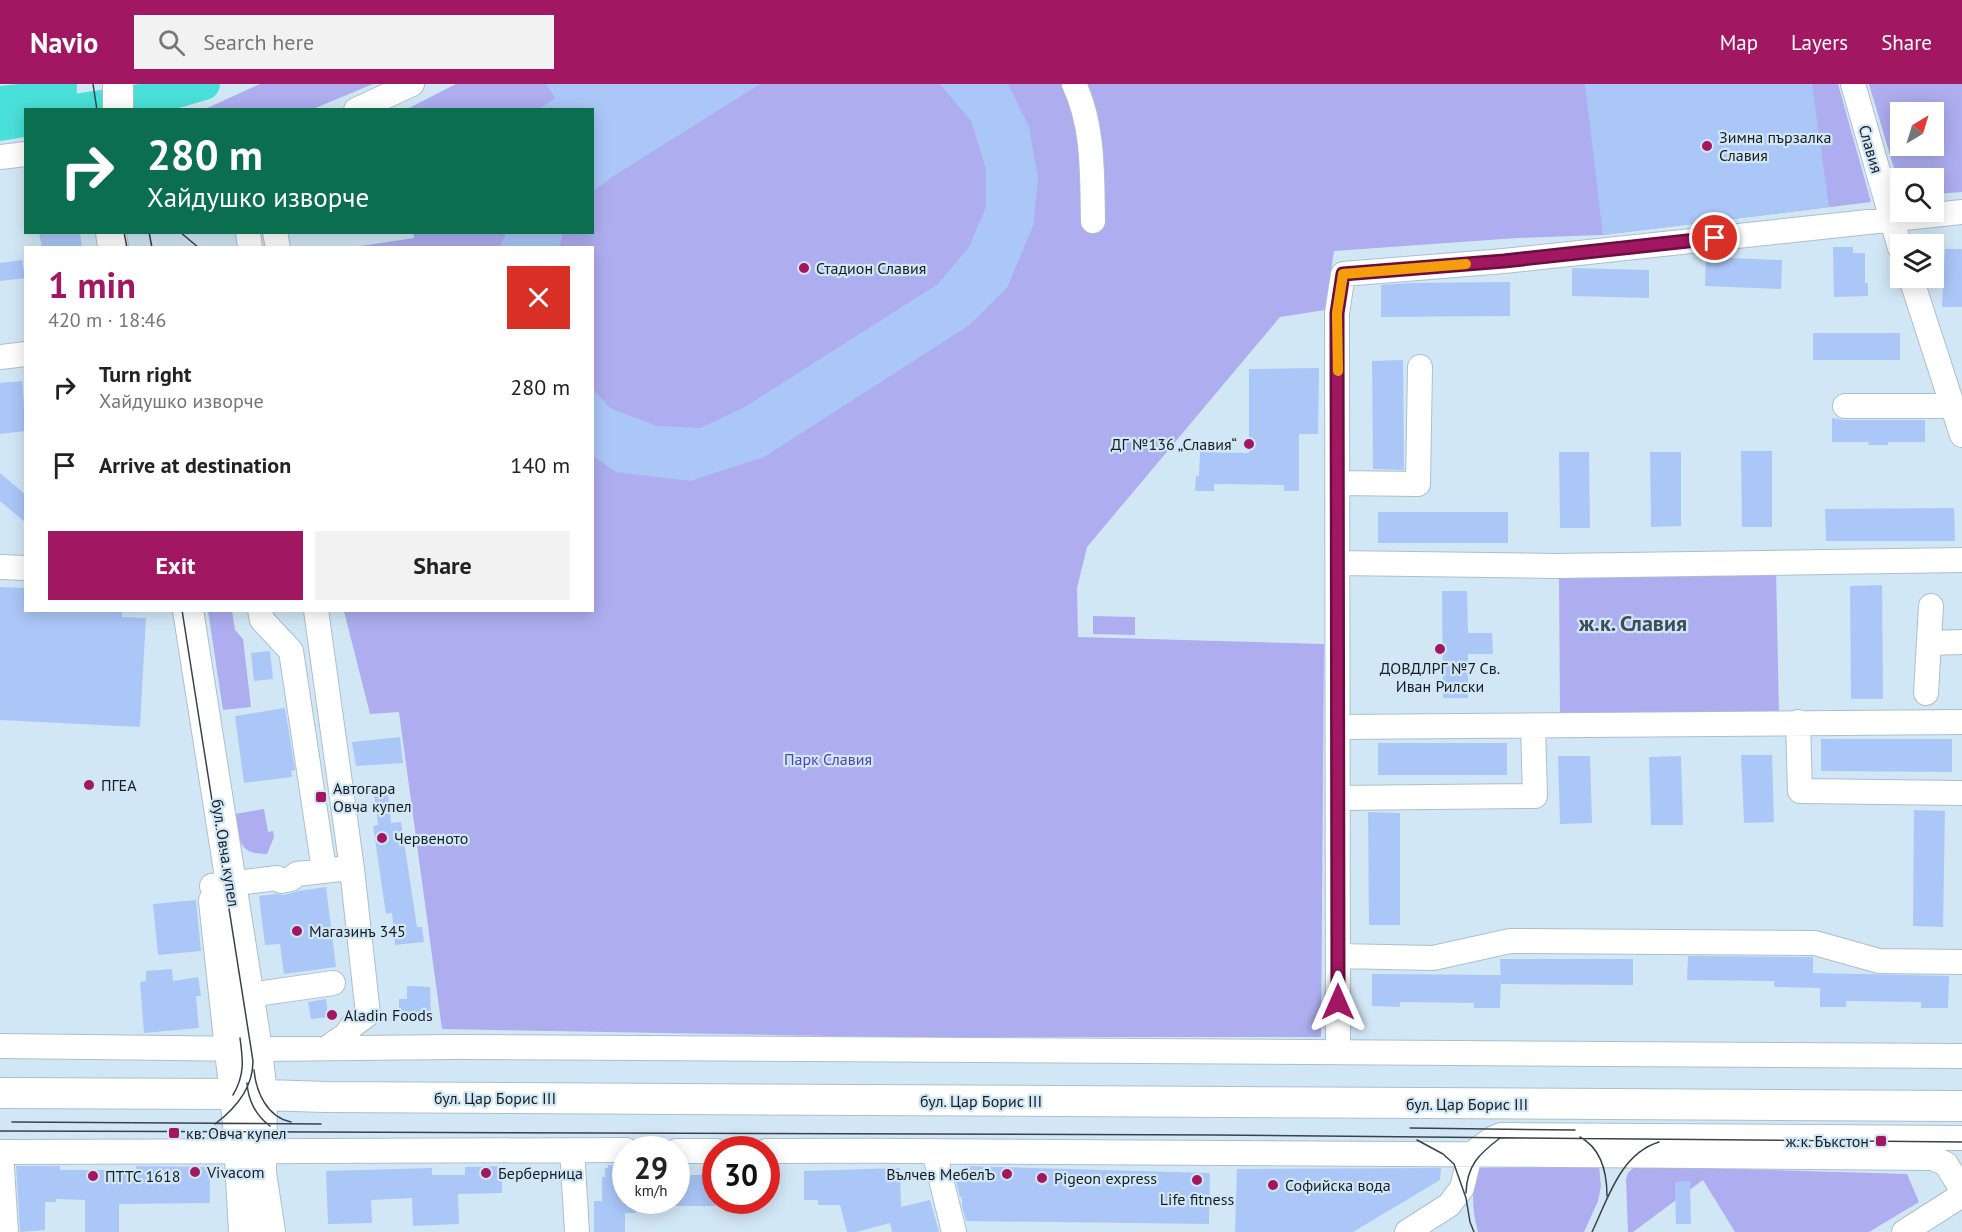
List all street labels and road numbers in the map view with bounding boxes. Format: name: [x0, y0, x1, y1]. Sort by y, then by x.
street label: Славия: [1855, 123, 1887, 175]
street label: бул. Овча купел: [208, 798, 244, 908]
street label: бул. Цар Борис III: [434, 1088, 556, 1108]
street label: бул. Цар Борис III: [920, 1091, 1042, 1111]
street label: бул. Цар Борис III: [1406, 1094, 1528, 1114]

